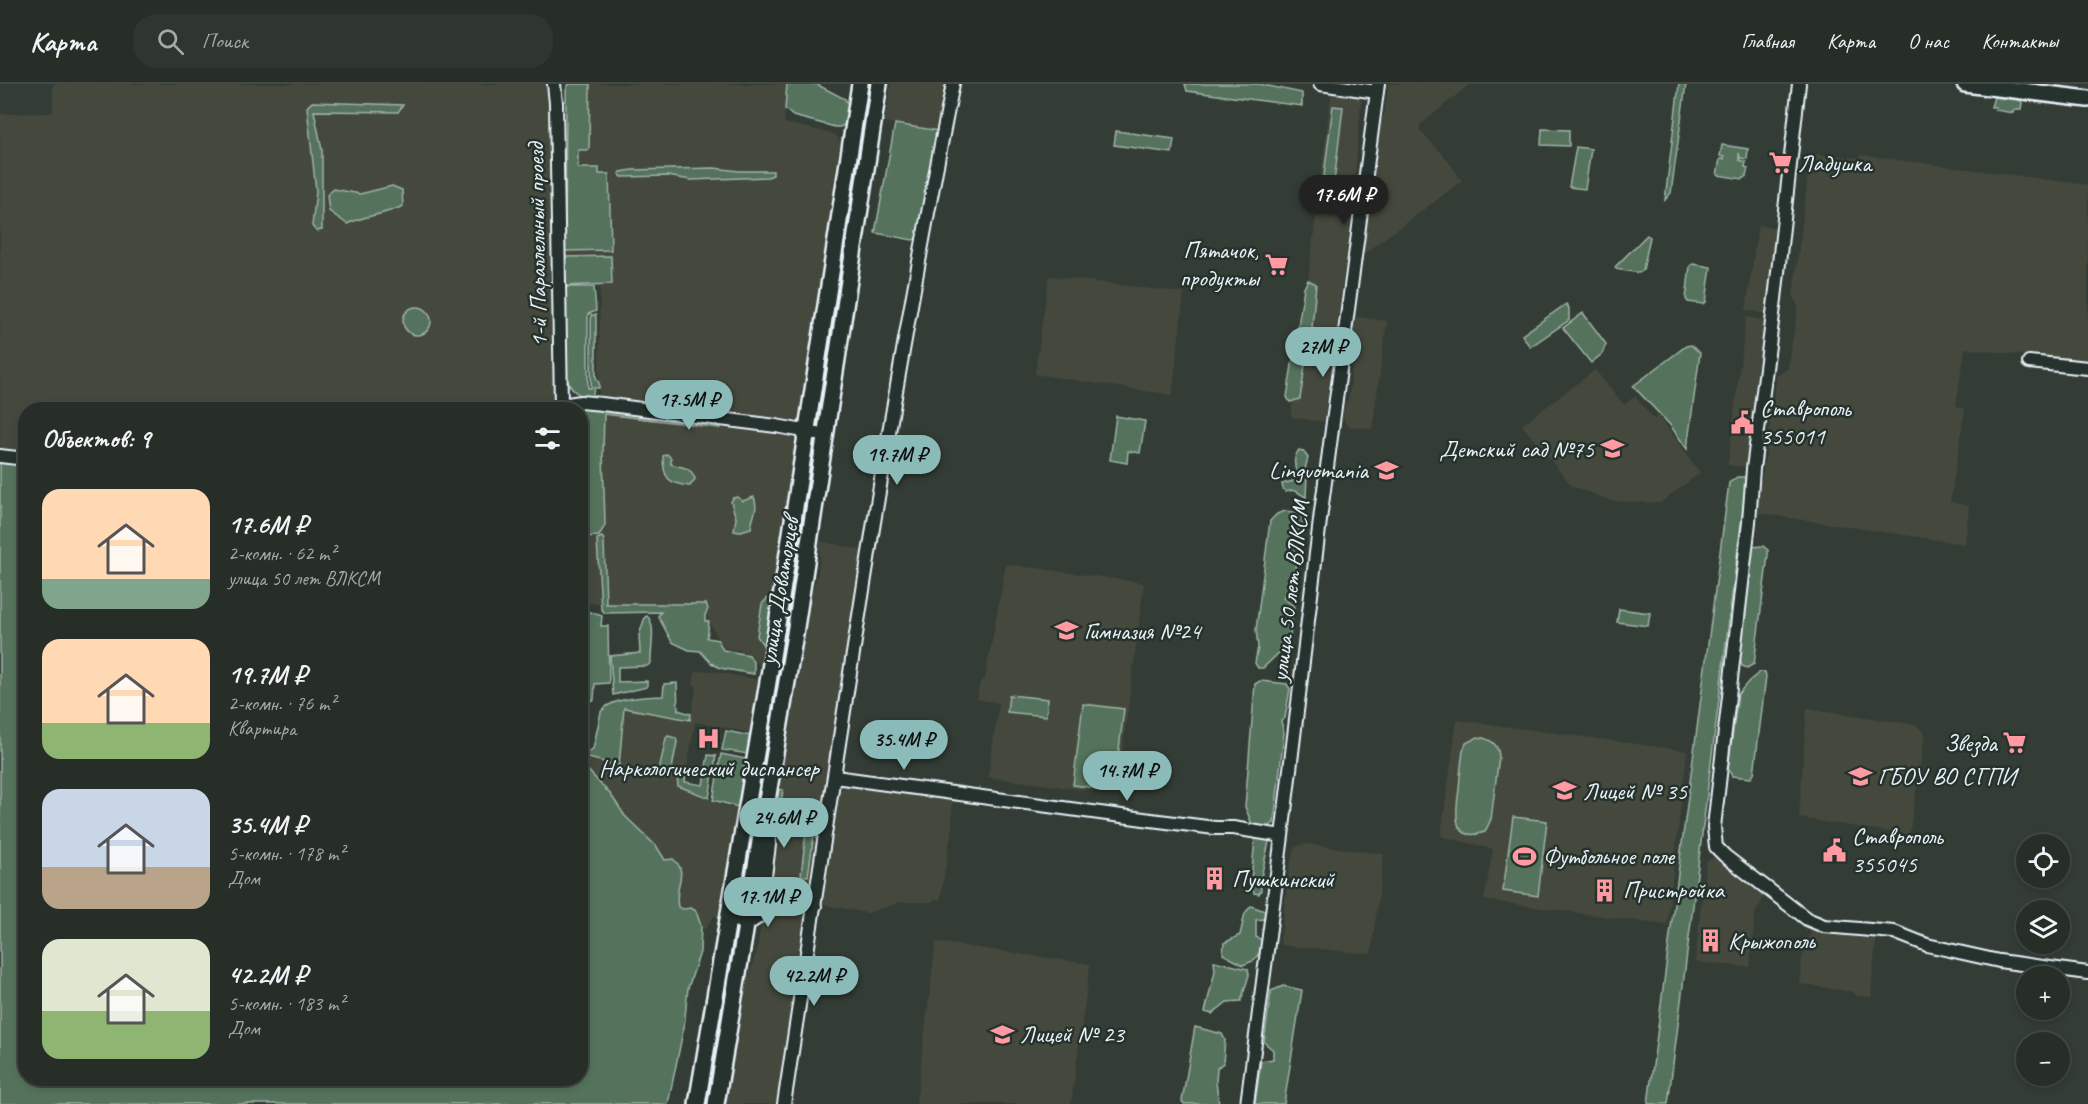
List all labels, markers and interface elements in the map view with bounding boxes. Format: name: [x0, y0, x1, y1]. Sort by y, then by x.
search box: [133, 14, 553, 68]
text: Карта: [30, 24, 97, 59]
icon: search: [154, 25, 187, 58]
text: Поиск: [202, 27, 248, 55]
text: Главная: [1741, 28, 1794, 54]
text: Карта: [1827, 28, 1875, 54]
text: О нас: [1908, 28, 1949, 54]
text: Контакты: [1982, 28, 2058, 54]
street label: 1-й Параллельный проезд: [520, 140, 554, 347]
place label: Ладушка: [1798, 148, 1873, 178]
supermarket icon: Ладушка: [1767, 150, 1793, 176]
pin: 17.6M ₽: [1289, 175, 1399, 226]
text: 17.6M ₽: [1313, 182, 1375, 207]
place label: Пятачок, продукты: [1180, 235, 1261, 293]
supermarket icon: Пятачок, продукты: [1264, 251, 1290, 277]
pin: 27M ₽: [1281, 327, 1365, 378]
text: 27M ₽: [1299, 334, 1347, 359]
pin: 17.5M ₽: [634, 380, 744, 431]
text: 17.5M ₽: [659, 387, 719, 412]
place label: Ставрополь 355011: [1760, 393, 1852, 451]
public building icon: Ставрополь 355011: [1729, 409, 1755, 435]
text: Объектов: 9: [42, 422, 150, 455]
icon: filters: [531, 422, 564, 455]
place label: Детский сад №75: [1439, 434, 1595, 464]
pin: 19.7M ₽: [842, 435, 952, 486]
school or university icon: Детский сад №75: [1599, 436, 1625, 462]
text: 19.7M ₽: [867, 442, 927, 467]
place label: Lingvomania: [1269, 455, 1369, 485]
school or university icon: Lingvomania: [1373, 457, 1399, 483]
street label: улица 50 лет ВЛКСМ: [1264, 497, 1316, 685]
text: 17.6M ₽: [228, 508, 307, 541]
street label: улица Доваторцев: [752, 509, 806, 669]
icon: home: [90, 513, 162, 585]
text: 2-комн. · 62 m²: [228, 541, 336, 566]
text: улица 50 лет ВЛКСМ: [228, 566, 380, 591]
place label: Гимназия №24: [1084, 616, 1203, 646]
school or university icon: Гимназия №24: [1053, 618, 1079, 644]
text: 19.7M ₽: [228, 658, 307, 691]
icon: home: [90, 663, 162, 735]
text: 2-комн. · 76 m²: [228, 691, 336, 716]
text: Квартира: [228, 716, 296, 741]
pin: 35.4M ₽: [849, 720, 959, 771]
hospital icon: Наркологический диспансер: [696, 725, 722, 751]
text: 35.4M ₽: [874, 727, 934, 752]
place label: Звезда: [1944, 728, 1998, 758]
supermarket icon: Звезда: [2002, 730, 2028, 756]
pin: 14.7M ₽: [1072, 751, 1182, 802]
place label: Наркологический диспансер: [599, 753, 821, 783]
text: 14.7M ₽: [1097, 758, 1157, 783]
place label: ГБОУ ВО СГПИ: [1878, 761, 2020, 791]
school or university icon: ГБОУ ВО СГПИ: [1847, 763, 1873, 789]
place label: Лицей № 35: [1583, 776, 1688, 806]
school or university icon: Лицей № 35: [1552, 778, 1578, 804]
pin: 24.6M ₽: [729, 798, 839, 849]
text: 24.6M ₽: [753, 805, 815, 830]
text: 35.4M ₽: [228, 808, 307, 841]
icon: home: [90, 813, 162, 885]
place label: Ставрополь 355045: [1852, 821, 1944, 879]
map controls: [2016, 834, 2070, 1086]
button: locate: [2016, 834, 2070, 888]
public building icon: Ставрополь 355045: [1821, 837, 1847, 863]
text: 5-комн. · 178 m²: [228, 841, 345, 866]
place label: Футбольное поле: [1543, 841, 1676, 871]
sports icon: Футбольное поле: [1512, 843, 1538, 869]
place label: Пушкинский: [1232, 864, 1336, 894]
text: Дом: [228, 866, 260, 891]
building icon: Пушкинский: [1201, 866, 1227, 892]
place label: Пристройка: [1623, 875, 1725, 905]
pin: 17.1M ₽: [713, 877, 823, 928]
building icon: Пристройка: [1592, 877, 1618, 903]
text: 17.1M ₽: [738, 884, 798, 909]
button: layers: [2016, 900, 2070, 954]
place label: Крыжополь: [1728, 926, 1816, 956]
building icon: Крыжополь: [1697, 928, 1723, 954]
pin: 42.2M ₽: [759, 956, 869, 1007]
text: 42.2M ₽: [228, 958, 307, 991]
icon: home: [90, 963, 162, 1035]
text: 42.2M ₽: [784, 963, 844, 988]
button: +: [2016, 966, 2070, 1020]
text: 5-комн. · 183 m²: [228, 991, 345, 1016]
text: Дом: [228, 1016, 260, 1041]
place label: Лицей № 23: [1020, 1019, 1126, 1049]
school or university icon: Лицей № 23: [989, 1021, 1015, 1047]
button: −: [2016, 1032, 2070, 1086]

